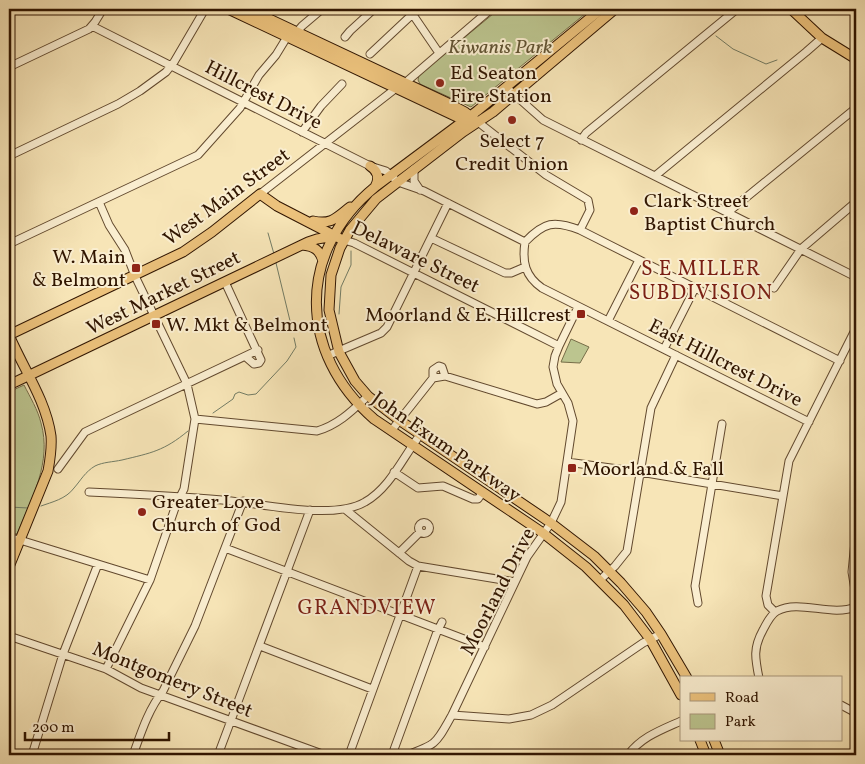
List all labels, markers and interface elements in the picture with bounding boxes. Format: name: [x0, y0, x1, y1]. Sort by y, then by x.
park label: Kiwanis Park: [448, 34, 552, 62]
street label: Hillcrest Drive: [200, 54, 327, 137]
place label: Ed Seaton Fire Station: [450, 60, 552, 111]
marker: Ed Seaton Fire Station: [434, 77, 446, 89]
marker: Select 7 Credit Union: [506, 114, 518, 126]
place label: Select 7 Credit Union: [455, 128, 569, 179]
street label: West Main Street: [158, 142, 296, 253]
place label: Clark Street Baptist Church: [644, 188, 776, 239]
marker: Clark Street Baptist Church: [628, 205, 640, 217]
street label: Delaware Street: [346, 215, 484, 301]
place label: W. Main & Belmont: [32, 244, 126, 295]
street label: West Market Street: [82, 244, 246, 343]
district label: S E MILLER SUBDIVISION: [629, 255, 773, 308]
marker: W. Main & Belmont: [130, 262, 142, 274]
place label: Moorland & E. Hillcrest: [365, 302, 571, 330]
marker: Moorland & E. Hillcrest: [575, 308, 587, 320]
place label: W. Mkt & Belmont: [166, 312, 328, 340]
street label: East Hillcrest Drive: [643, 313, 807, 415]
marker: W. Mkt & Belmont: [150, 318, 162, 330]
street label: John Exum Parkway: [365, 385, 526, 510]
place label: Moorland & Fall: [582, 456, 724, 484]
marker: Moorland & Fall: [566, 462, 578, 474]
place label: Greater Love Church of God: [152, 489, 281, 540]
marker: Greater Love Church of God: [136, 506, 148, 518]
street label: Moorland Drive: [455, 523, 543, 661]
district label: GRANDVIEW: [298, 594, 436, 623]
street label: Montgomery Street: [88, 636, 257, 726]
legend: [680, 676, 842, 742]
text: Road: [725, 688, 759, 709]
scale bar: [25, 709, 169, 741]
text: Park: [725, 712, 756, 733]
text: 200 m: [32, 718, 75, 739]

